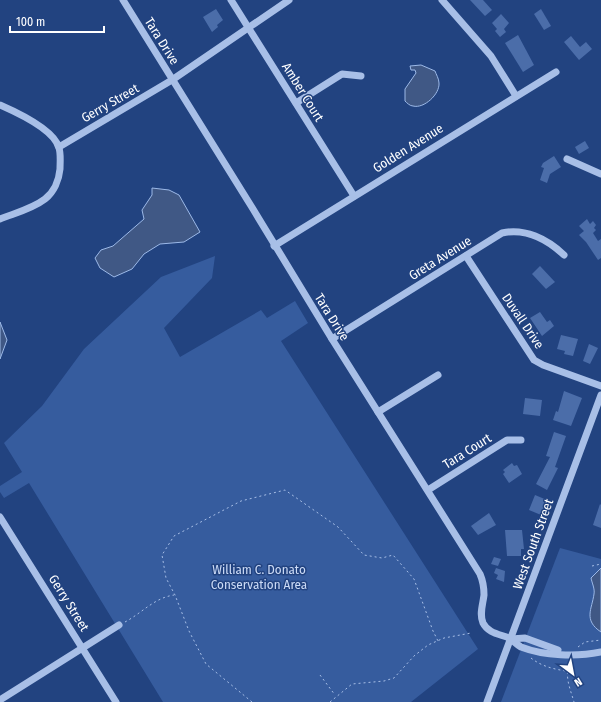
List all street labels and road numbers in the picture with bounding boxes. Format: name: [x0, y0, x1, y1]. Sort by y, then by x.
street label: Tara Drive: [142, 15, 182, 67]
street label: Amber Court: [279, 60, 327, 125]
street label: Gerry Street: [79, 80, 142, 125]
street label: Golden Avenue: [370, 120, 446, 176]
street label: Greta Avenue: [406, 233, 474, 283]
street label: Duvall Drive: [499, 290, 547, 352]
street label: Tara Drive: [312, 291, 352, 343]
street label: Tara Court: [440, 430, 495, 472]
street label: West South Street: [510, 496, 557, 591]
street label: Gerry Street: [46, 572, 93, 635]

